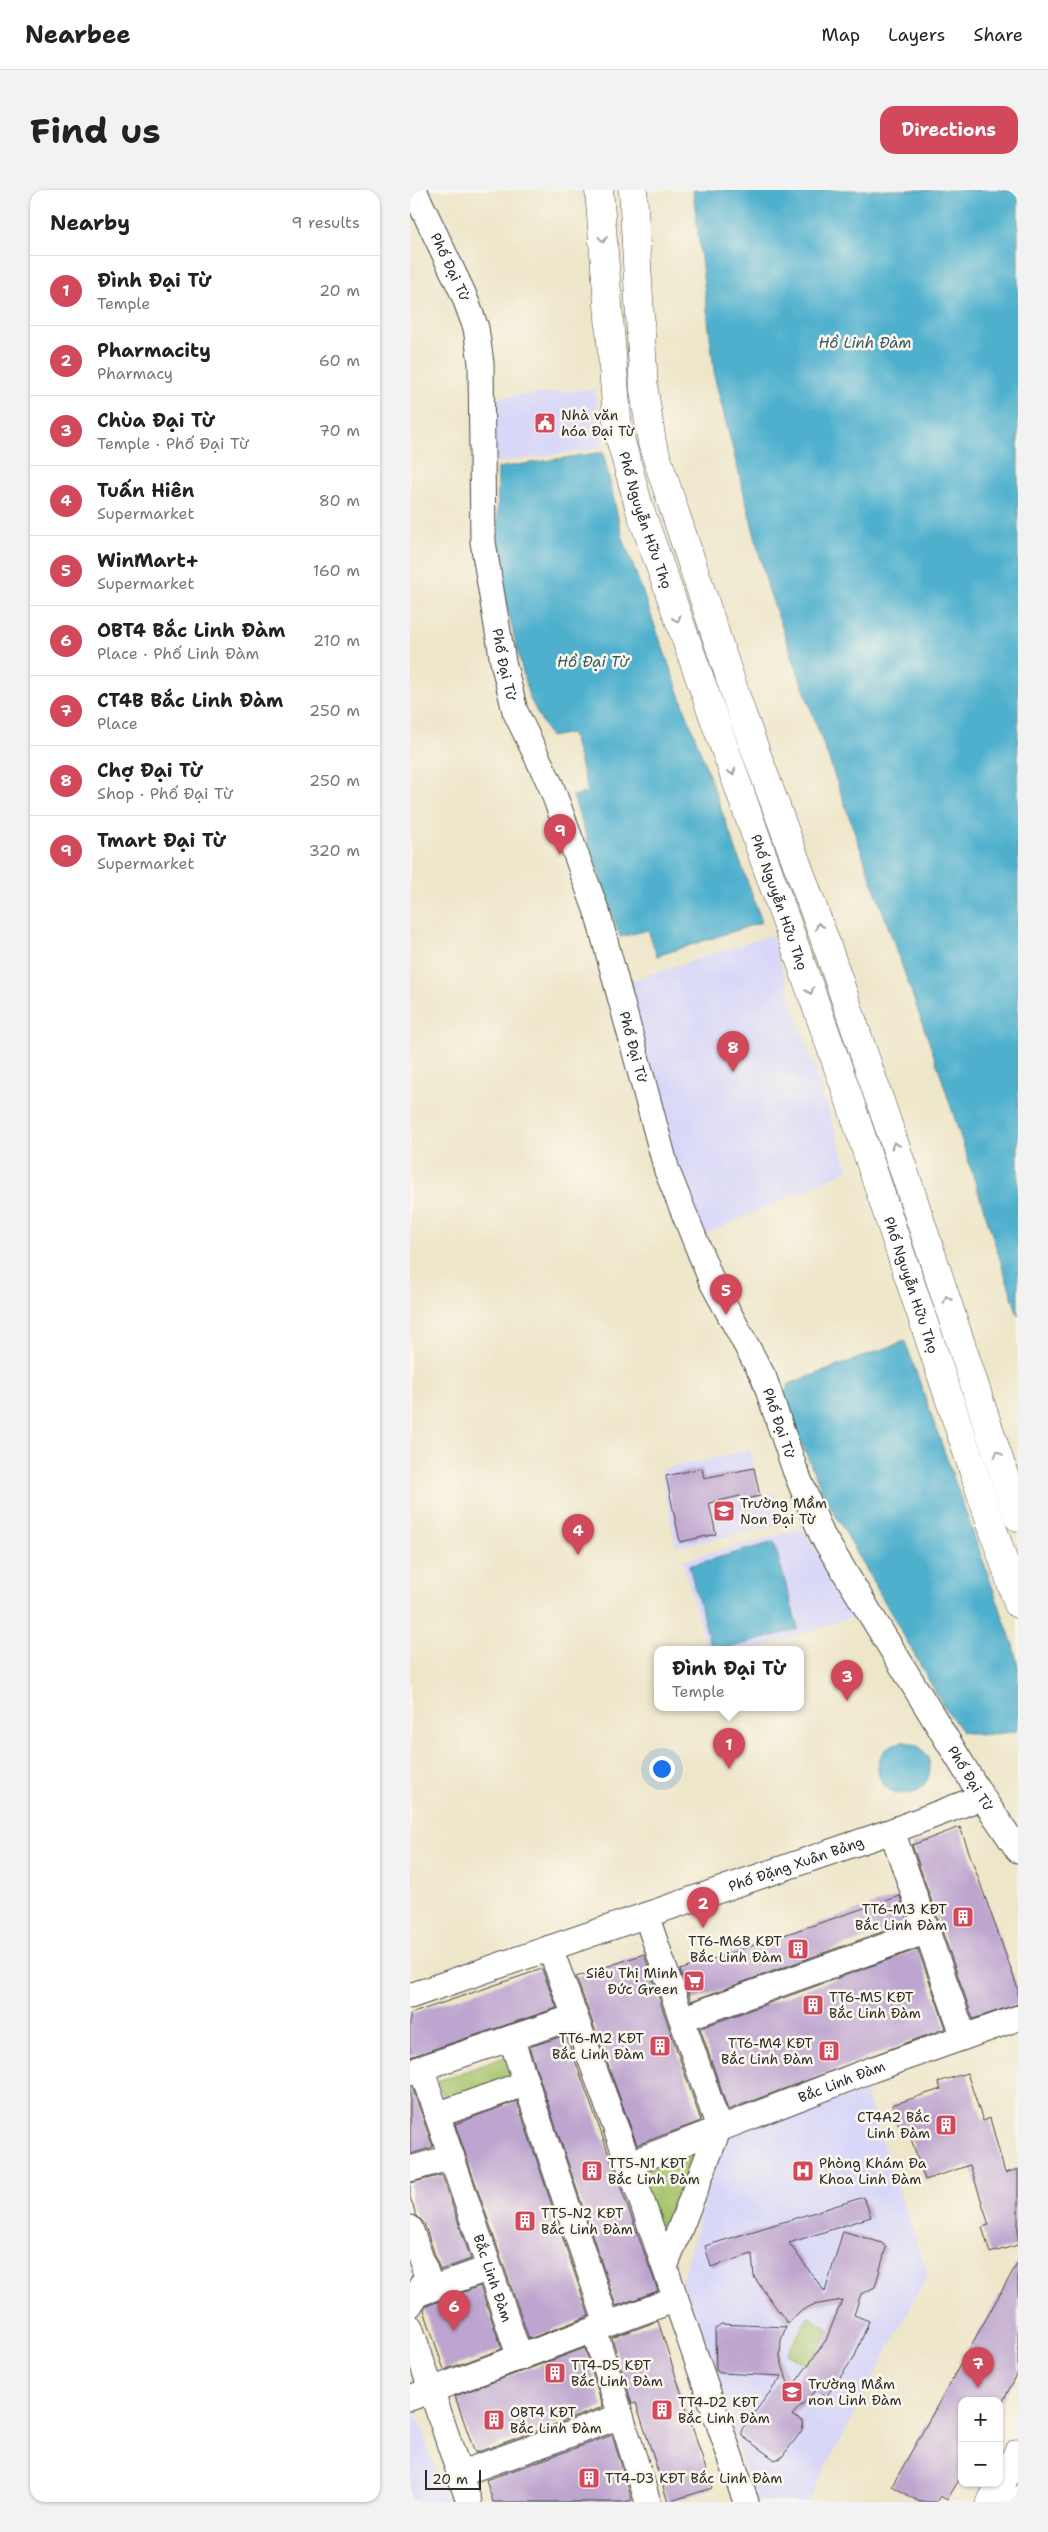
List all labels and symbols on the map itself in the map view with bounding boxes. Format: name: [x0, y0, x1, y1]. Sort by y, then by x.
street label: Phố Đại Từ: [427, 230, 474, 303]
one-way arrow: [597, 235, 608, 243]
water label: Hồ Linh Đàm: [818, 333, 912, 353]
place label: Nhà văn hóa Đại Từ: [561, 406, 635, 440]
public building icon: Nhà văn hóa Đại Từ: [533, 411, 557, 435]
street label: Phố Nguyễn Hữu Thọ: [615, 450, 676, 591]
one-way arrow: [671, 614, 681, 623]
street label: Phố Đại Từ: [489, 627, 521, 702]
water label: Hồ Đại Từ: [557, 652, 630, 672]
one-way arrow: [726, 767, 736, 776]
pin: 9: [544, 814, 576, 855]
street label: Phố Nguyễn Hữu Thọ: [747, 832, 812, 973]
one-way arrow: [815, 922, 825, 930]
one-way arrow: [804, 986, 814, 995]
street label: Phố Đại Từ: [615, 1009, 652, 1085]
pin: 8: [717, 1031, 749, 1072]
one-way arrow: [891, 1141, 901, 1150]
street label: Phố Nguyễn Hữu Thọ: [880, 1214, 943, 1356]
pin: 5: [710, 1274, 742, 1315]
one-way arrow: [943, 1295, 953, 1304]
street label: Phố Đại Từ: [759, 1386, 799, 1461]
one-way arrow: [994, 1450, 1004, 1458]
place label: Trường Mầm Non Đại Từ: [740, 1494, 827, 1528]
school or university icon: Trường Mầm Non Đại Từ: [712, 1499, 736, 1523]
pin: 4: [562, 1514, 594, 1555]
pin: 3: [831, 1660, 863, 1701]
pin: 1: [713, 1728, 745, 1769]
street label: Phố Đại Từ: [944, 1742, 998, 1814]
your location: [649, 1756, 675, 1782]
street label: Phố Đặng Xuân Bảng: [726, 1832, 866, 1895]
pin: 2: [687, 1887, 719, 1928]
place label: TT6-M3 KĐT Bắc Linh Đàm: [855, 1900, 947, 1934]
building icon: TT6-M3 KĐT Bắc Linh Đàm: [951, 1905, 975, 1929]
place label: TT6-M6B KĐT Bắc Linh Đàm: [688, 1932, 782, 1966]
building icon: TT6-M6B KĐT Bắc Linh Đàm: [786, 1937, 810, 1961]
place label: Siêu Thị Minh Đức Green: [586, 1964, 678, 1998]
supermarket icon: Siêu Thị Minh Đức Green: [682, 1969, 706, 1993]
place label: TT6-M5 KĐT Bắc Linh Đàm: [829, 1988, 921, 2022]
building icon: TT6-M5 KĐT Bắc Linh Đàm: [801, 1993, 825, 2017]
place label: TT6-M2 KĐT Bắc Linh Đàm: [552, 2029, 644, 2063]
building icon: TT6-M2 KĐT Bắc Linh Đàm: [648, 2034, 672, 2058]
place label: TT6-M4 KĐT Bắc Linh Đàm: [721, 2034, 813, 2068]
building icon: TT6-M4 KĐT Bắc Linh Đàm: [817, 2039, 841, 2063]
street label: Bắc Linh Đàm: [795, 2057, 888, 2106]
place label: CT4A2 Bắc Linh Đàm: [857, 2108, 930, 2142]
building icon: CT4A2 Bắc Linh Đàm: [934, 2113, 958, 2137]
place label: TT5-N1 KĐT Bắc Linh Đàm: [608, 2154, 700, 2188]
place label: Phòng Khám Đa Khoa Linh Đàm: [819, 2154, 927, 2188]
building icon: TT5-N1 KĐT Bắc Linh Đàm: [580, 2159, 604, 2183]
hospital icon: Phòng Khám Đa Khoa Linh Đàm: [791, 2159, 815, 2183]
place label: TT5-N2 KĐT Bắc Linh Đàm: [541, 2204, 633, 2238]
building icon: TT5-N2 KĐT Bắc Linh Đàm: [513, 2209, 537, 2233]
street label: Bắc Linh Đàm: [469, 2232, 516, 2325]
pin: 6: [438, 2290, 470, 2331]
pin: 7: [962, 2347, 994, 2388]
place label: TT4-D5 KĐT Bắc Linh Đàm: [571, 2356, 663, 2390]
building icon: TT4-D5 KĐT Bắc Linh Đàm: [543, 2361, 567, 2385]
place label: Trường Mầm non Linh Đàm: [808, 2375, 902, 2409]
school or university icon: Trường Mầm non Linh Đàm: [780, 2380, 804, 2404]
place label: TT4-D2 KĐT Bắc Linh Đàm: [678, 2393, 770, 2427]
building icon: TT4-D2 KĐT Bắc Linh Đàm: [650, 2398, 674, 2422]
place label: OBT4 KĐT Bắc Linh Đàm: [510, 2403, 602, 2437]
building icon: OBT4 KĐT Bắc Linh Đàm: [482, 2408, 506, 2432]
building icon: TT4-D3 KĐT Bắc Linh Đàm: [577, 2466, 601, 2490]
scale bar: [425, 2467, 481, 2490]
place label: TT4-D3 KĐT Bắc Linh Đàm: [605, 2469, 782, 2487]

